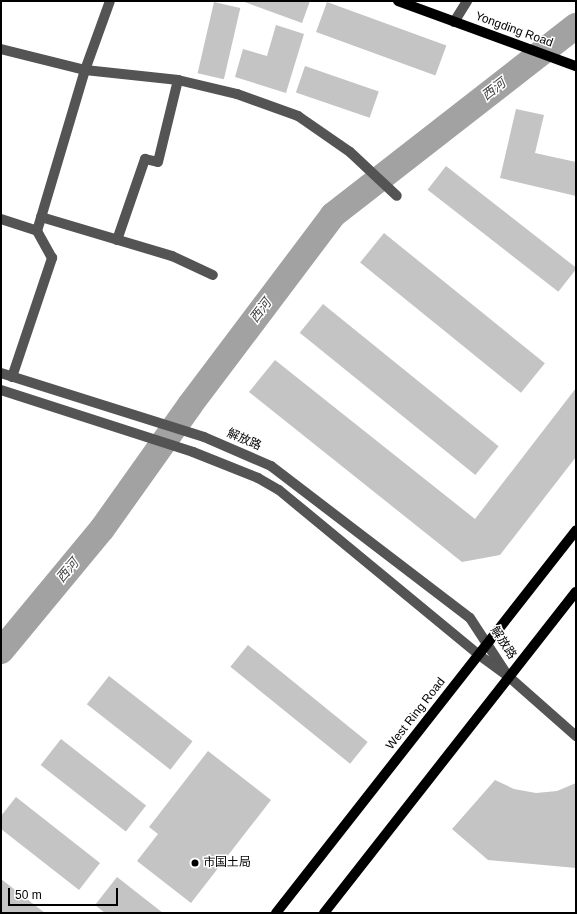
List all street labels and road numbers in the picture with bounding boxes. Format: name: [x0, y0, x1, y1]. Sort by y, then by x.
street label: Yongding Road: [473, 9, 555, 51]
street label: 解放路: [225, 426, 263, 454]
street label: 解放路: [487, 624, 519, 662]
street label: West Ring Road: [383, 675, 449, 753]

